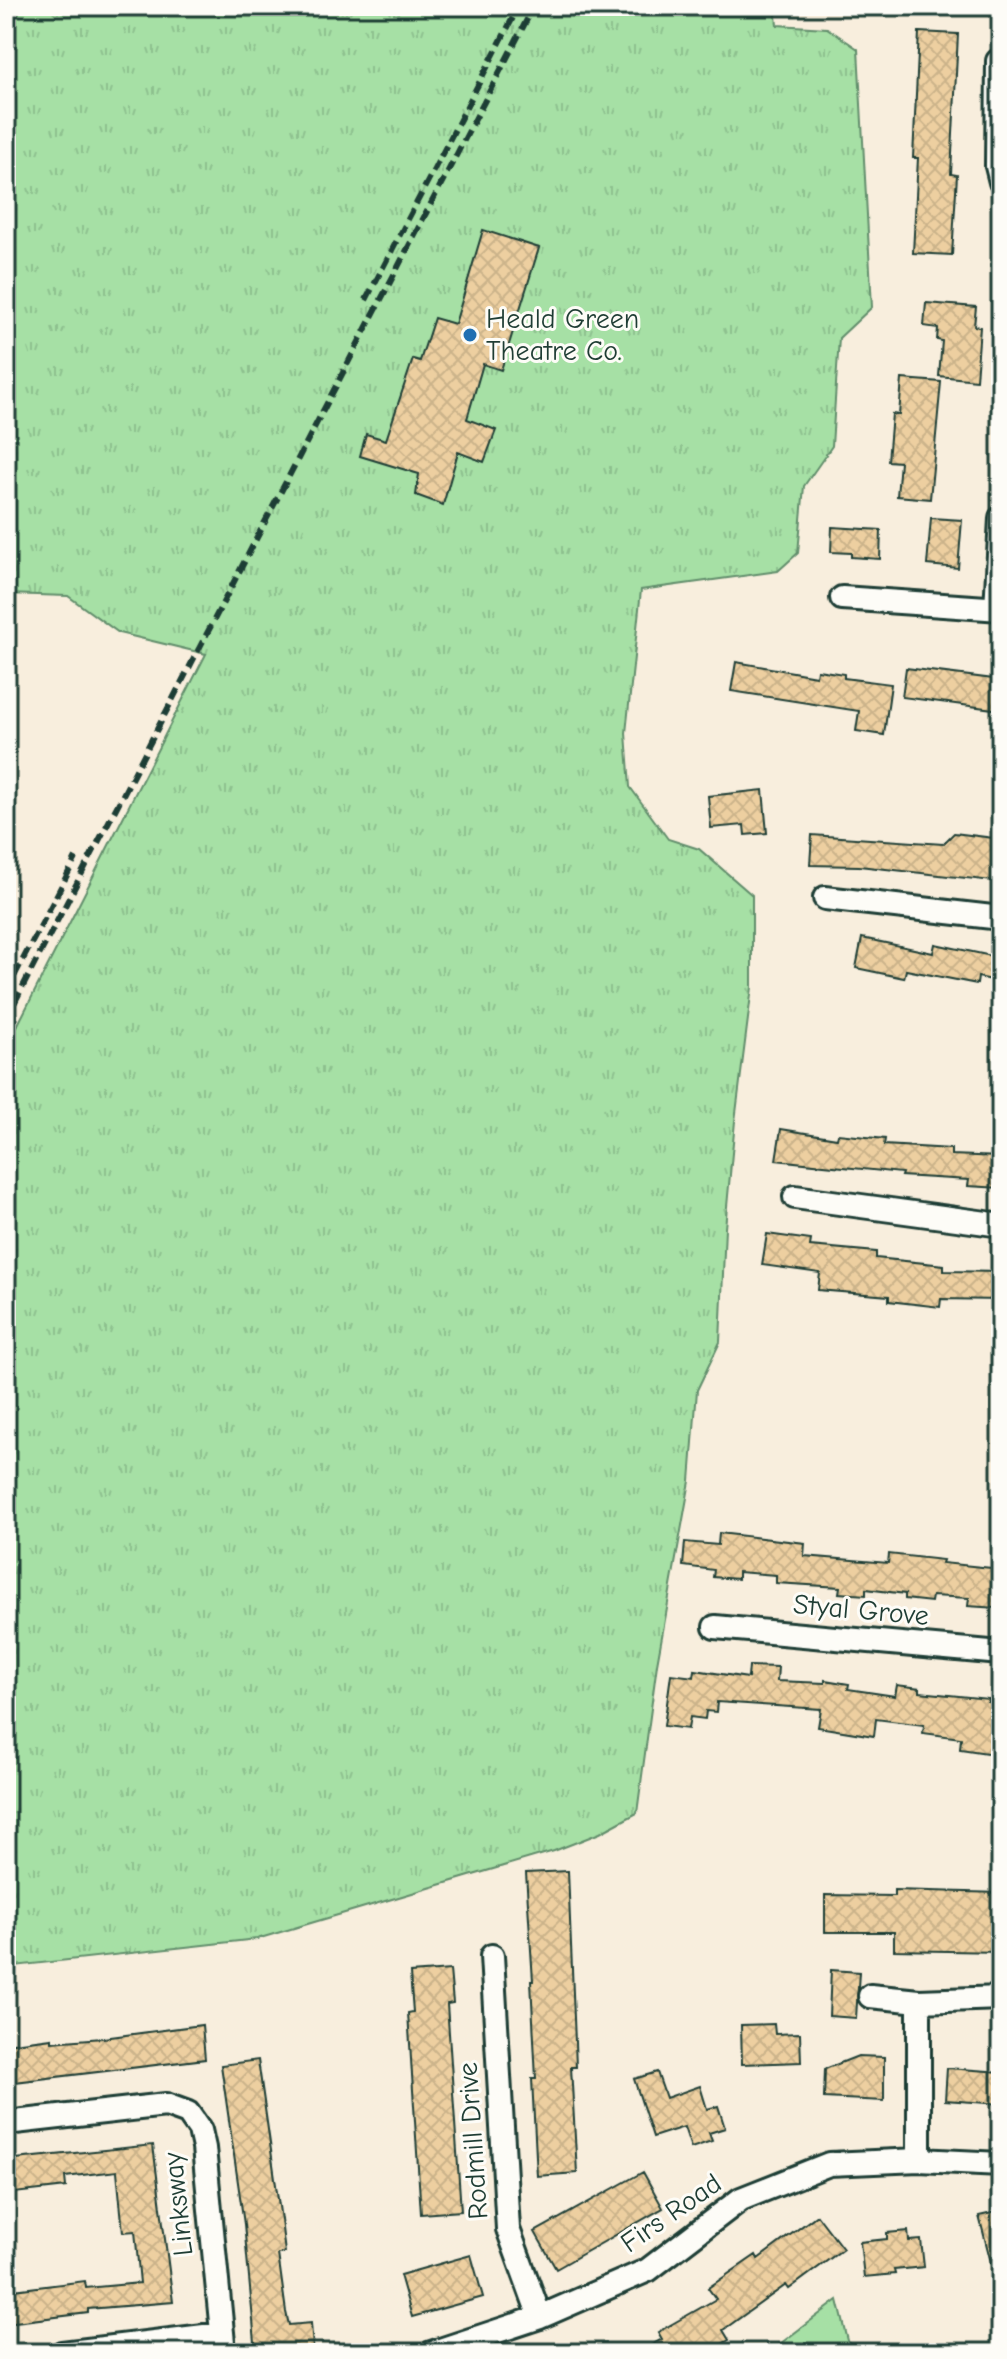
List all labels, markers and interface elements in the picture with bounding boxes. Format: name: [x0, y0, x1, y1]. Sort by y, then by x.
place label: Heald Green Theatre Co.: [486, 303, 639, 367]
marker: Heald Green Theatre Co.: [461, 326, 479, 344]
street label: Styal Grove: [792, 1588, 930, 1632]
street label: Rodmill Drive: [452, 2061, 494, 2221]
street label: Linksway: [157, 2150, 199, 2258]
street label: Firs Road: [615, 2167, 727, 2259]

